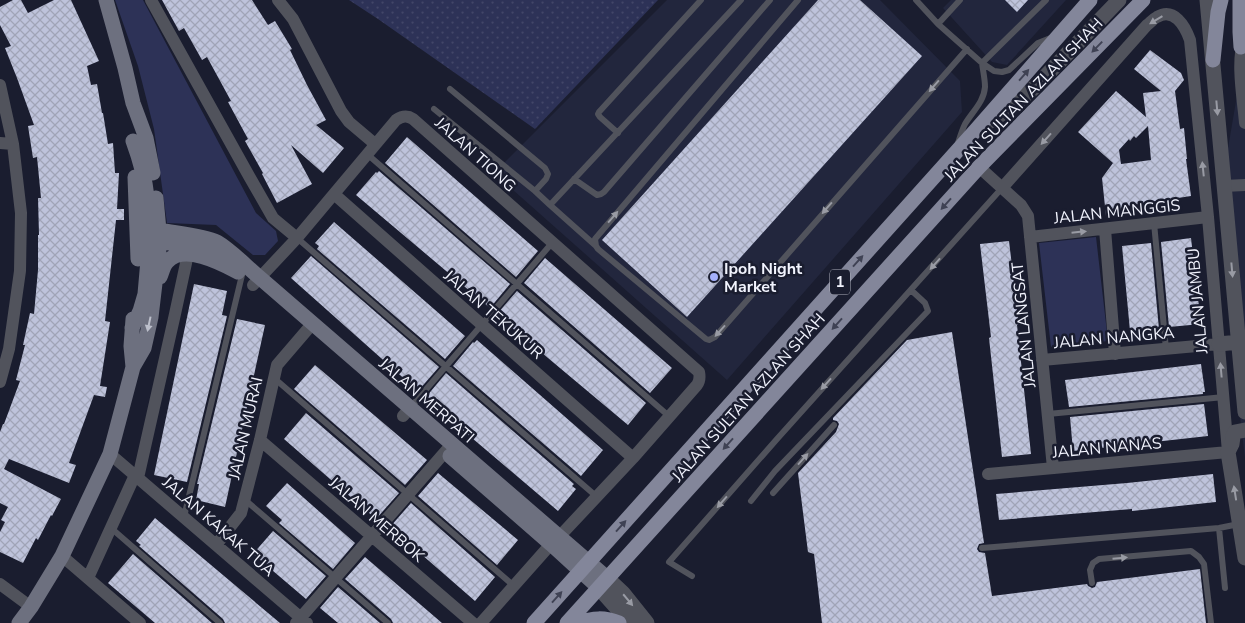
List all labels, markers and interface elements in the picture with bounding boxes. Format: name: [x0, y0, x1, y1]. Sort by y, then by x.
street label: JALAN SULTAN AZLAN SHAH: [939, 13, 1108, 187]
one-way arrow: [1149, 15, 1162, 24]
one-way arrow: [1091, 41, 1103, 53]
one-way arrow: [1018, 69, 1030, 81]
one-way arrow: [929, 79, 940, 92]
one-way arrow: [1214, 101, 1222, 117]
street label: JALAN TIONG: [429, 112, 521, 197]
one-way arrow: [1040, 132, 1052, 144]
one-way arrow: [1199, 161, 1207, 177]
street label: JALAN MANGGIS: [1052, 194, 1182, 230]
one-way arrow: [941, 197, 952, 210]
one-way arrow: [822, 202, 833, 215]
one-way arrow: [607, 211, 618, 224]
one-way arrow: [1071, 228, 1087, 236]
street label: JALAN JAMBU: [1182, 247, 1214, 356]
one-way arrow: [852, 256, 864, 268]
one-way arrow: [929, 257, 941, 269]
place label: Ipoh Night Market: [724, 258, 803, 298]
street label: JALAN LANGSAT: [1006, 261, 1042, 390]
one-way arrow: [1228, 263, 1236, 279]
street label: JALAN TEKUKUR: [438, 265, 548, 364]
road number: 1: [830, 270, 850, 294]
marker: Ipoh Night Market: [708, 271, 720, 283]
street label: JALAN SULTAN AZLAN SHAH: [666, 309, 830, 487]
one-way arrow: [145, 317, 153, 332]
one-way arrow: [831, 317, 843, 329]
street label: JALAN NANGKA: [1052, 322, 1176, 354]
one-way arrow: [715, 324, 726, 337]
street label: JALAN MERPATI: [373, 353, 479, 448]
one-way arrow: [1217, 362, 1225, 378]
street label: JALAN MURAI: [223, 375, 268, 483]
one-way arrow: [820, 378, 832, 390]
street label: JALAN NANAS: [1051, 432, 1163, 464]
one-way arrow: [722, 438, 734, 450]
one-way arrow: [798, 453, 809, 466]
street label: JALAN KAKAK TUA: [157, 471, 279, 582]
street label: JALAN MERBOK: [323, 472, 429, 568]
one-way arrow: [1231, 484, 1239, 500]
one-way arrow: [716, 495, 728, 507]
one-way arrow: [616, 520, 627, 533]
one-way arrow: [1112, 553, 1128, 561]
one-way arrow: [552, 591, 563, 604]
one-way arrow: [622, 593, 634, 605]

